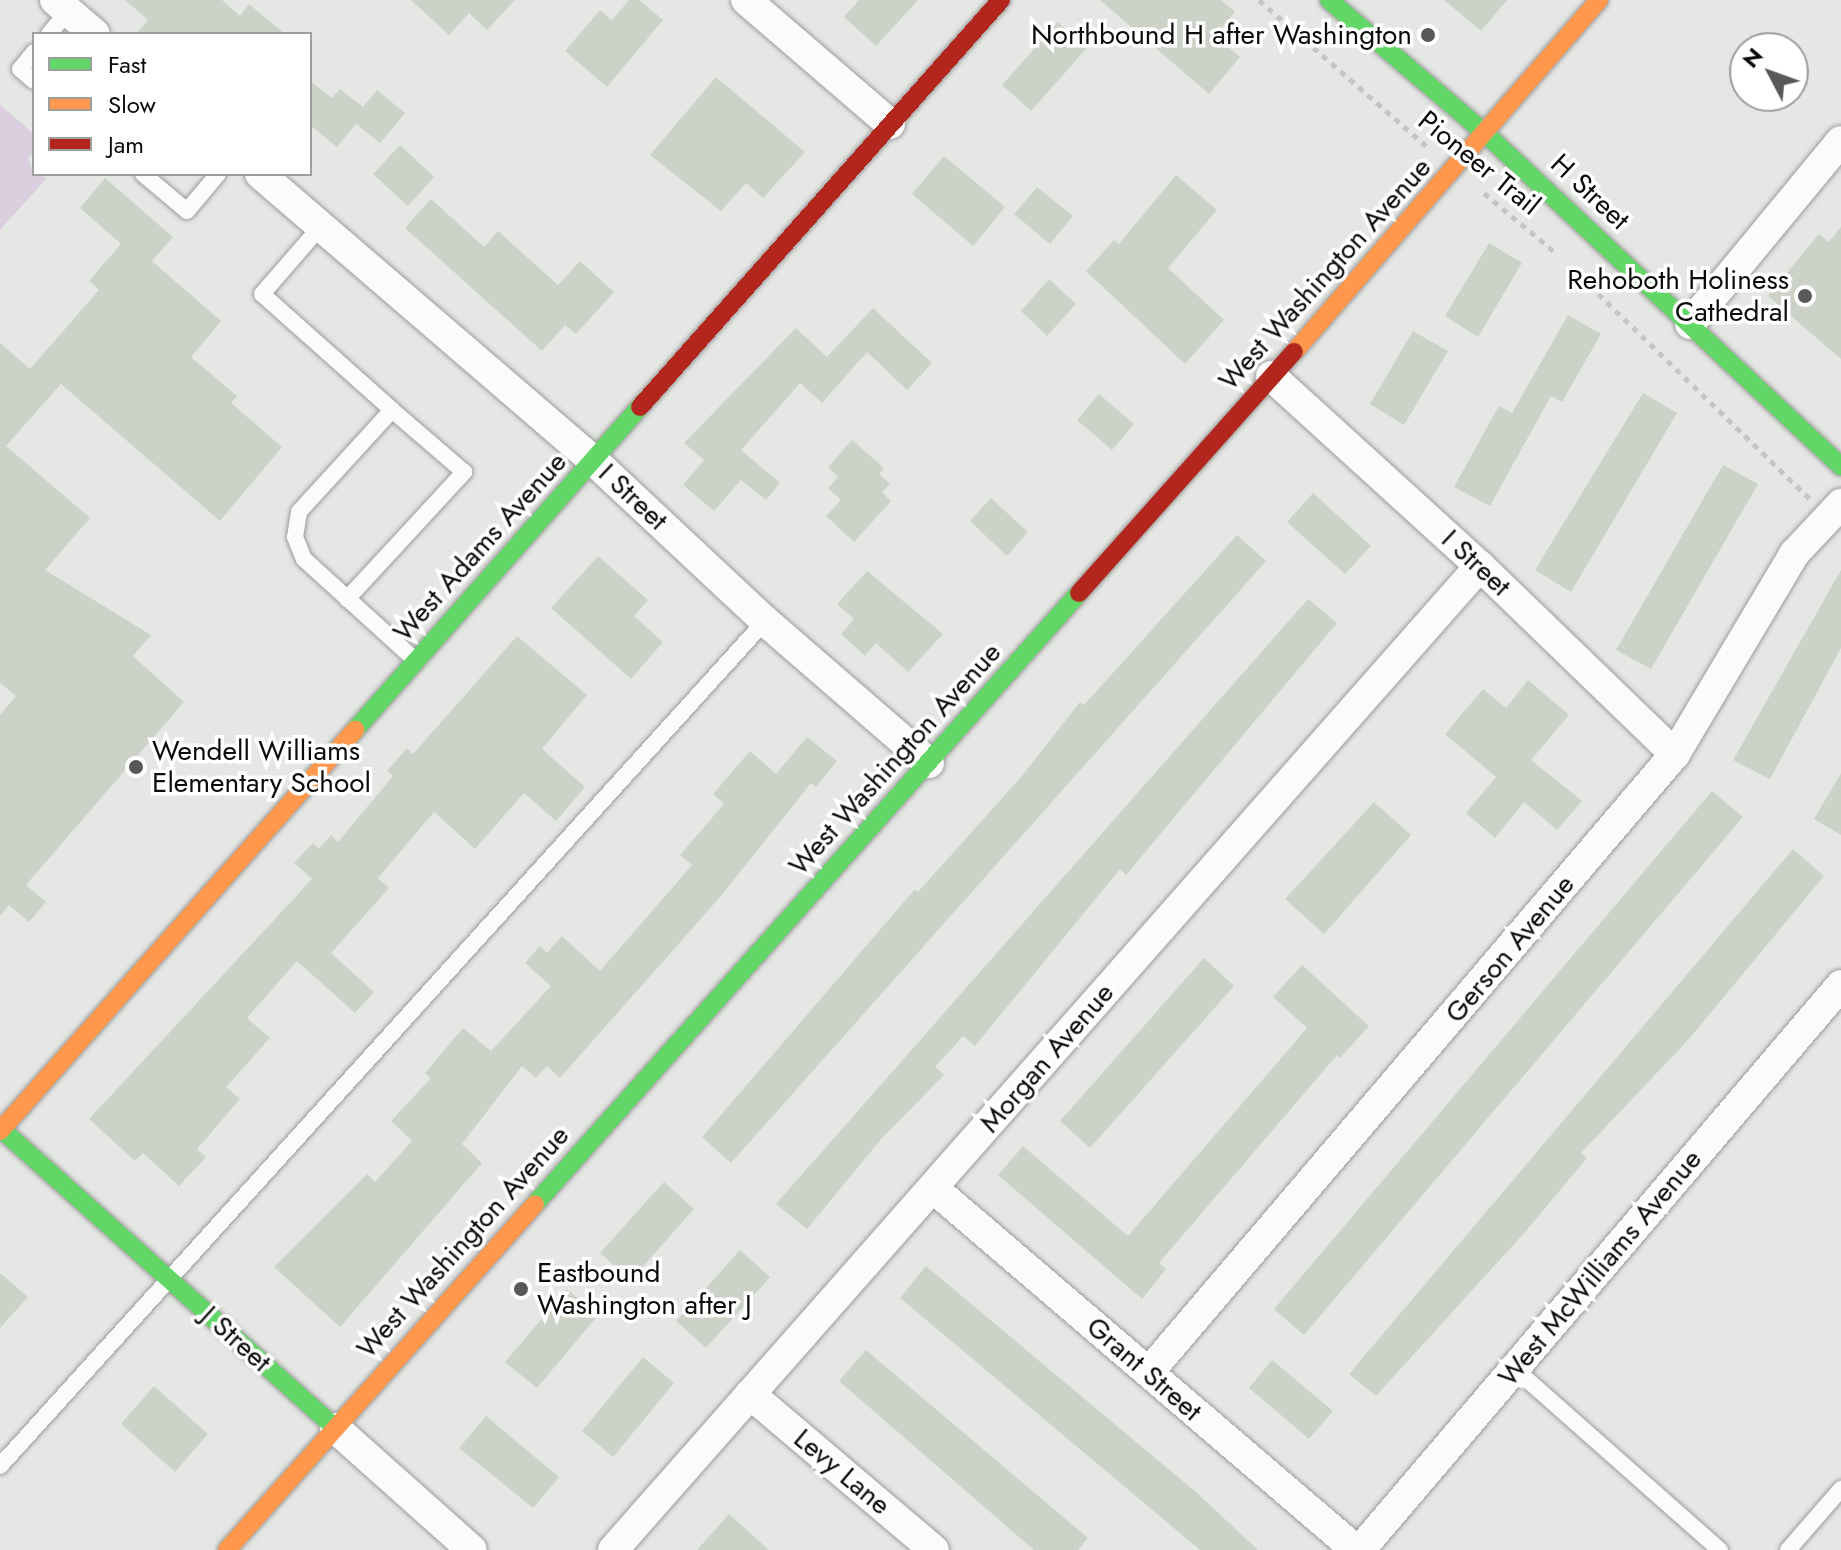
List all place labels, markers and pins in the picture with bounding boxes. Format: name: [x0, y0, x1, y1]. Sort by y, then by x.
place label: Northbound H after Washington: [1031, 18, 1412, 52]
marker: Northbound H after Washington: [1419, 26, 1437, 44]
place label: Rehoboth Holiness Cathedral: [1567, 263, 1789, 329]
marker: Rehoboth Holiness Cathedral: [1796, 287, 1814, 305]
place label: Wendell Williams Elementary School: [152, 734, 371, 800]
marker: Wendell Williams Elementary School: [127, 758, 145, 776]
place label: Eastbound Washington after J: [537, 1256, 752, 1322]
marker: Eastbound Washington after J: [512, 1280, 530, 1298]

